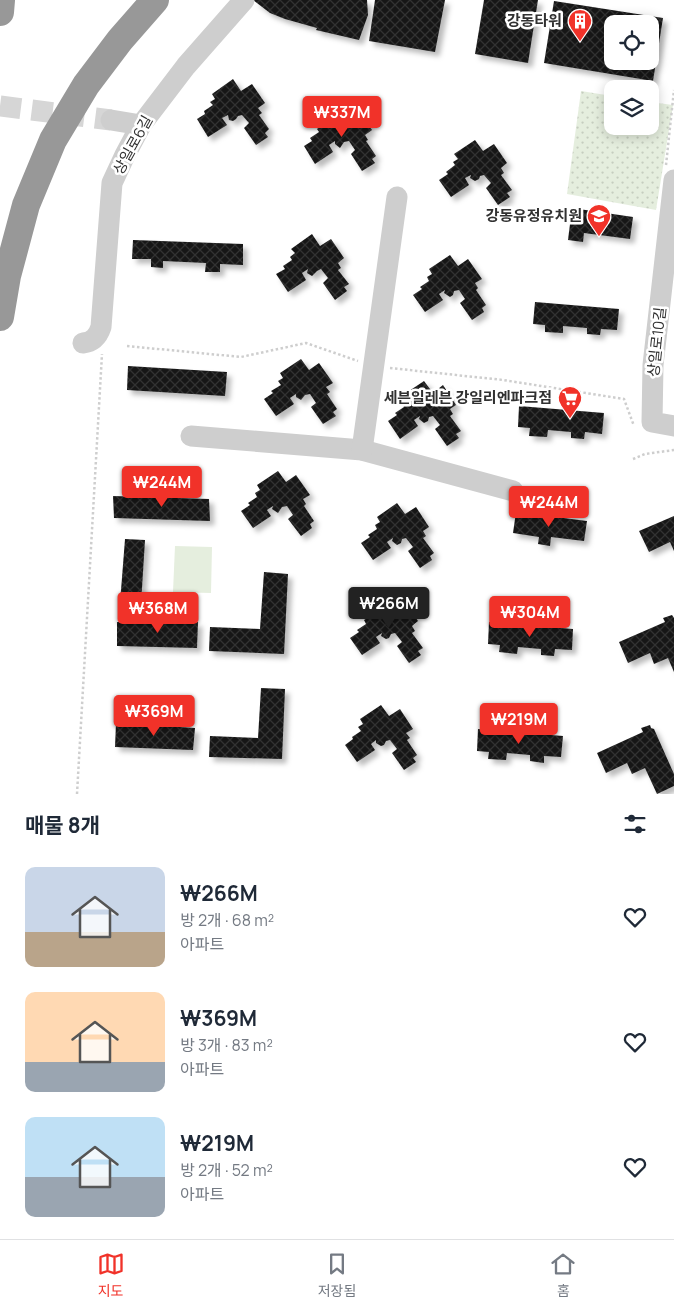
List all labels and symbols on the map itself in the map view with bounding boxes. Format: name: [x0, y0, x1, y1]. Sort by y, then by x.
building icon: 강동타워: [567, 8, 593, 42]
place label: 강동타워: [507, 10, 562, 31]
pin: ₩337M: [307, 96, 377, 138]
street label: 상일로6길: [108, 111, 157, 178]
school or university icon: 강동유정유치원: [586, 203, 612, 237]
place label: 강동유정유치원: [485, 205, 582, 226]
street label: 상일로10길: [642, 306, 671, 378]
supermarket icon: 세븐일레븐 강일리엔파크점: [557, 385, 583, 419]
place label: 세븐일레븐 강일리엔파크점: [383, 387, 552, 408]
pin: ₩244M: [127, 466, 197, 508]
pin: ₩244M: [514, 486, 584, 528]
pin: ₩266M: [354, 586, 424, 629]
pin: ₩368M: [123, 592, 193, 634]
pin: ₩304M: [495, 596, 565, 638]
pin: ₩369M: [119, 694, 189, 737]
pin: ₩219M: [484, 702, 554, 745]

